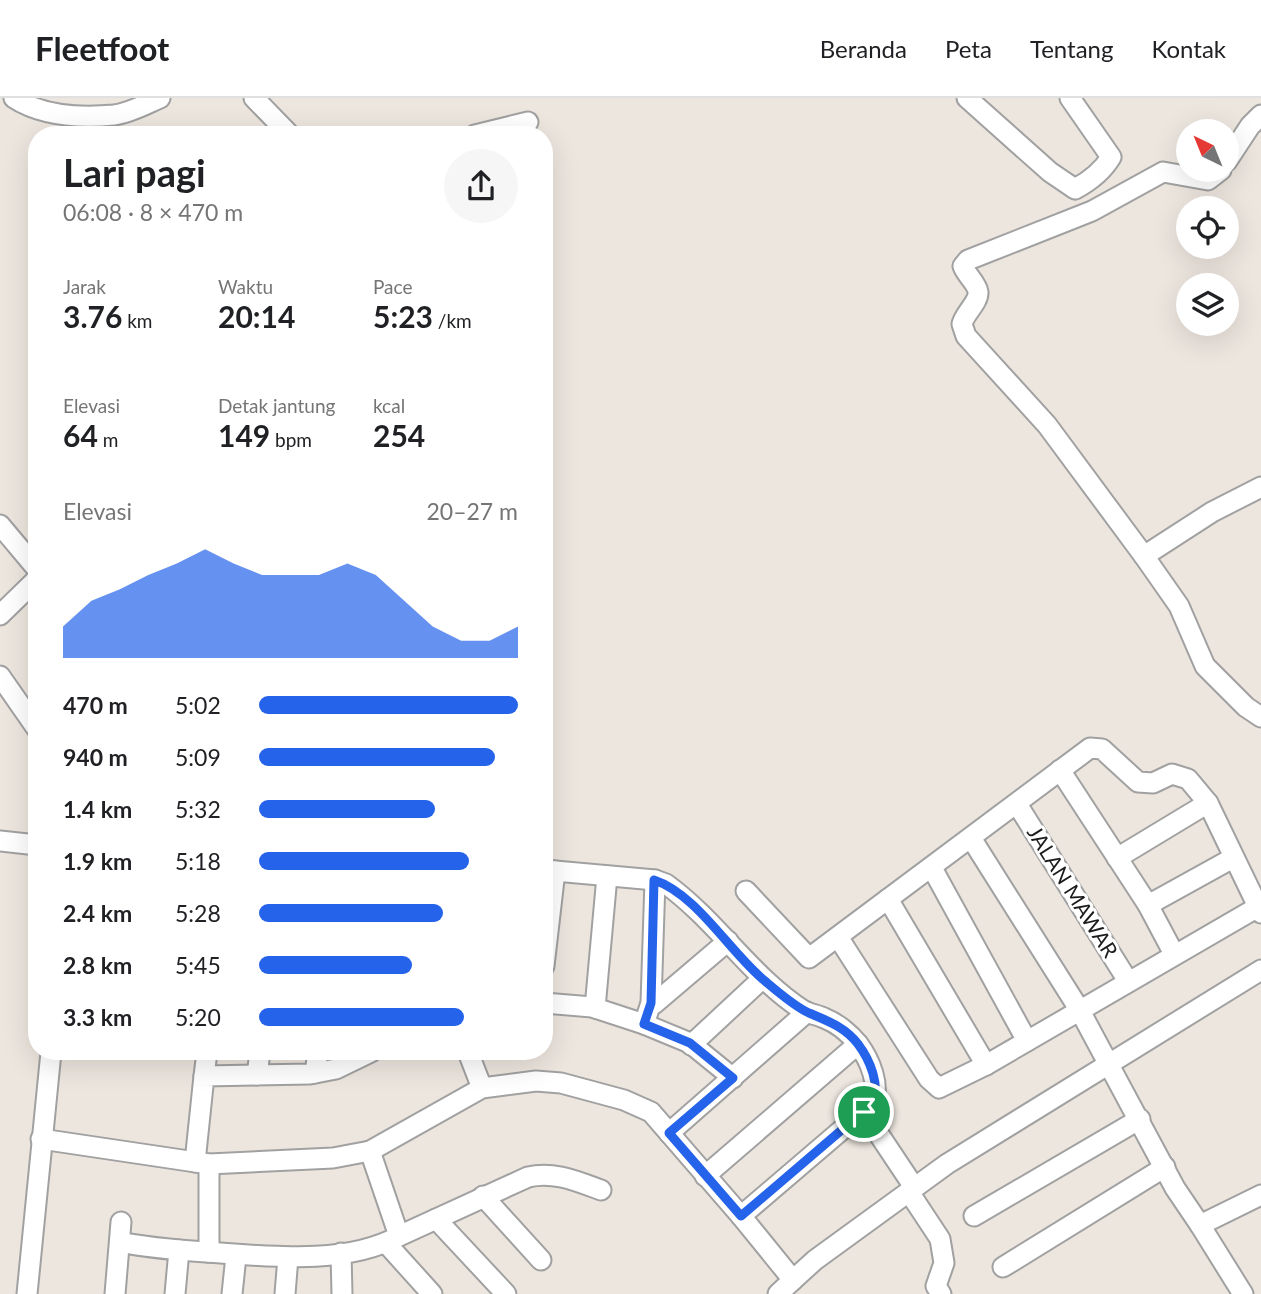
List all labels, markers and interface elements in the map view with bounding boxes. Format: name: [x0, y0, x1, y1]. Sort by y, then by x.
text: Fleetfoot: [35, 28, 169, 68]
text: Beranda: [820, 34, 907, 63]
text: Peta: [945, 34, 992, 63]
text: Tentang: [1030, 34, 1113, 63]
text: Kontak: [1151, 34, 1226, 63]
north arrow: [1176, 119, 1239, 182]
map controls: [1176, 119, 1239, 336]
text: Lari pagi: [63, 149, 206, 195]
button: share: [444, 149, 518, 223]
button: locate: [1176, 196, 1239, 259]
text: 06:08 · 8 × 470 m: [63, 198, 243, 226]
button: layers: [1176, 273, 1239, 336]
text: Jarak: [63, 275, 106, 298]
text: Waktu: [218, 275, 273, 298]
text: Pace: [373, 275, 412, 298]
text: 3.76: [63, 298, 122, 334]
text: 20:14: [218, 298, 295, 334]
text: 5:23: [373, 298, 433, 334]
text: km: [122, 309, 152, 332]
text: /km: [433, 309, 472, 332]
text: Elevasi: [63, 394, 120, 417]
text: Detak jantung: [218, 394, 335, 417]
text: kcal: [373, 394, 405, 417]
text: 64: [63, 417, 98, 453]
text: 149: [218, 417, 270, 453]
text: 254: [373, 417, 425, 453]
text: m: [98, 428, 118, 451]
text: bpm: [270, 428, 312, 451]
text: Elevasi: [63, 497, 132, 525]
text: 20–27 m: [426, 497, 518, 525]
text: 470 m: [63, 691, 128, 719]
text: 5:02: [175, 691, 221, 719]
text: 940 m: [63, 743, 128, 771]
text: 5:09: [175, 743, 221, 771]
text: 1.4 km: [63, 795, 132, 823]
text: 5:32: [175, 795, 221, 823]
street label: JALAN MAWAR: [1023, 821, 1124, 962]
text: 1.9 km: [63, 847, 132, 875]
text: 5:18: [175, 847, 221, 875]
text: 2.4 km: [63, 899, 132, 927]
text: 5:28: [175, 899, 221, 927]
text: 2.8 km: [63, 951, 132, 979]
text: 5:45: [175, 951, 221, 979]
text: 3.3 km: [63, 1003, 132, 1031]
text: 5:20: [175, 1003, 221, 1031]
pin: [834, 1082, 894, 1142]
icon: arrive: [845, 1093, 883, 1131]

